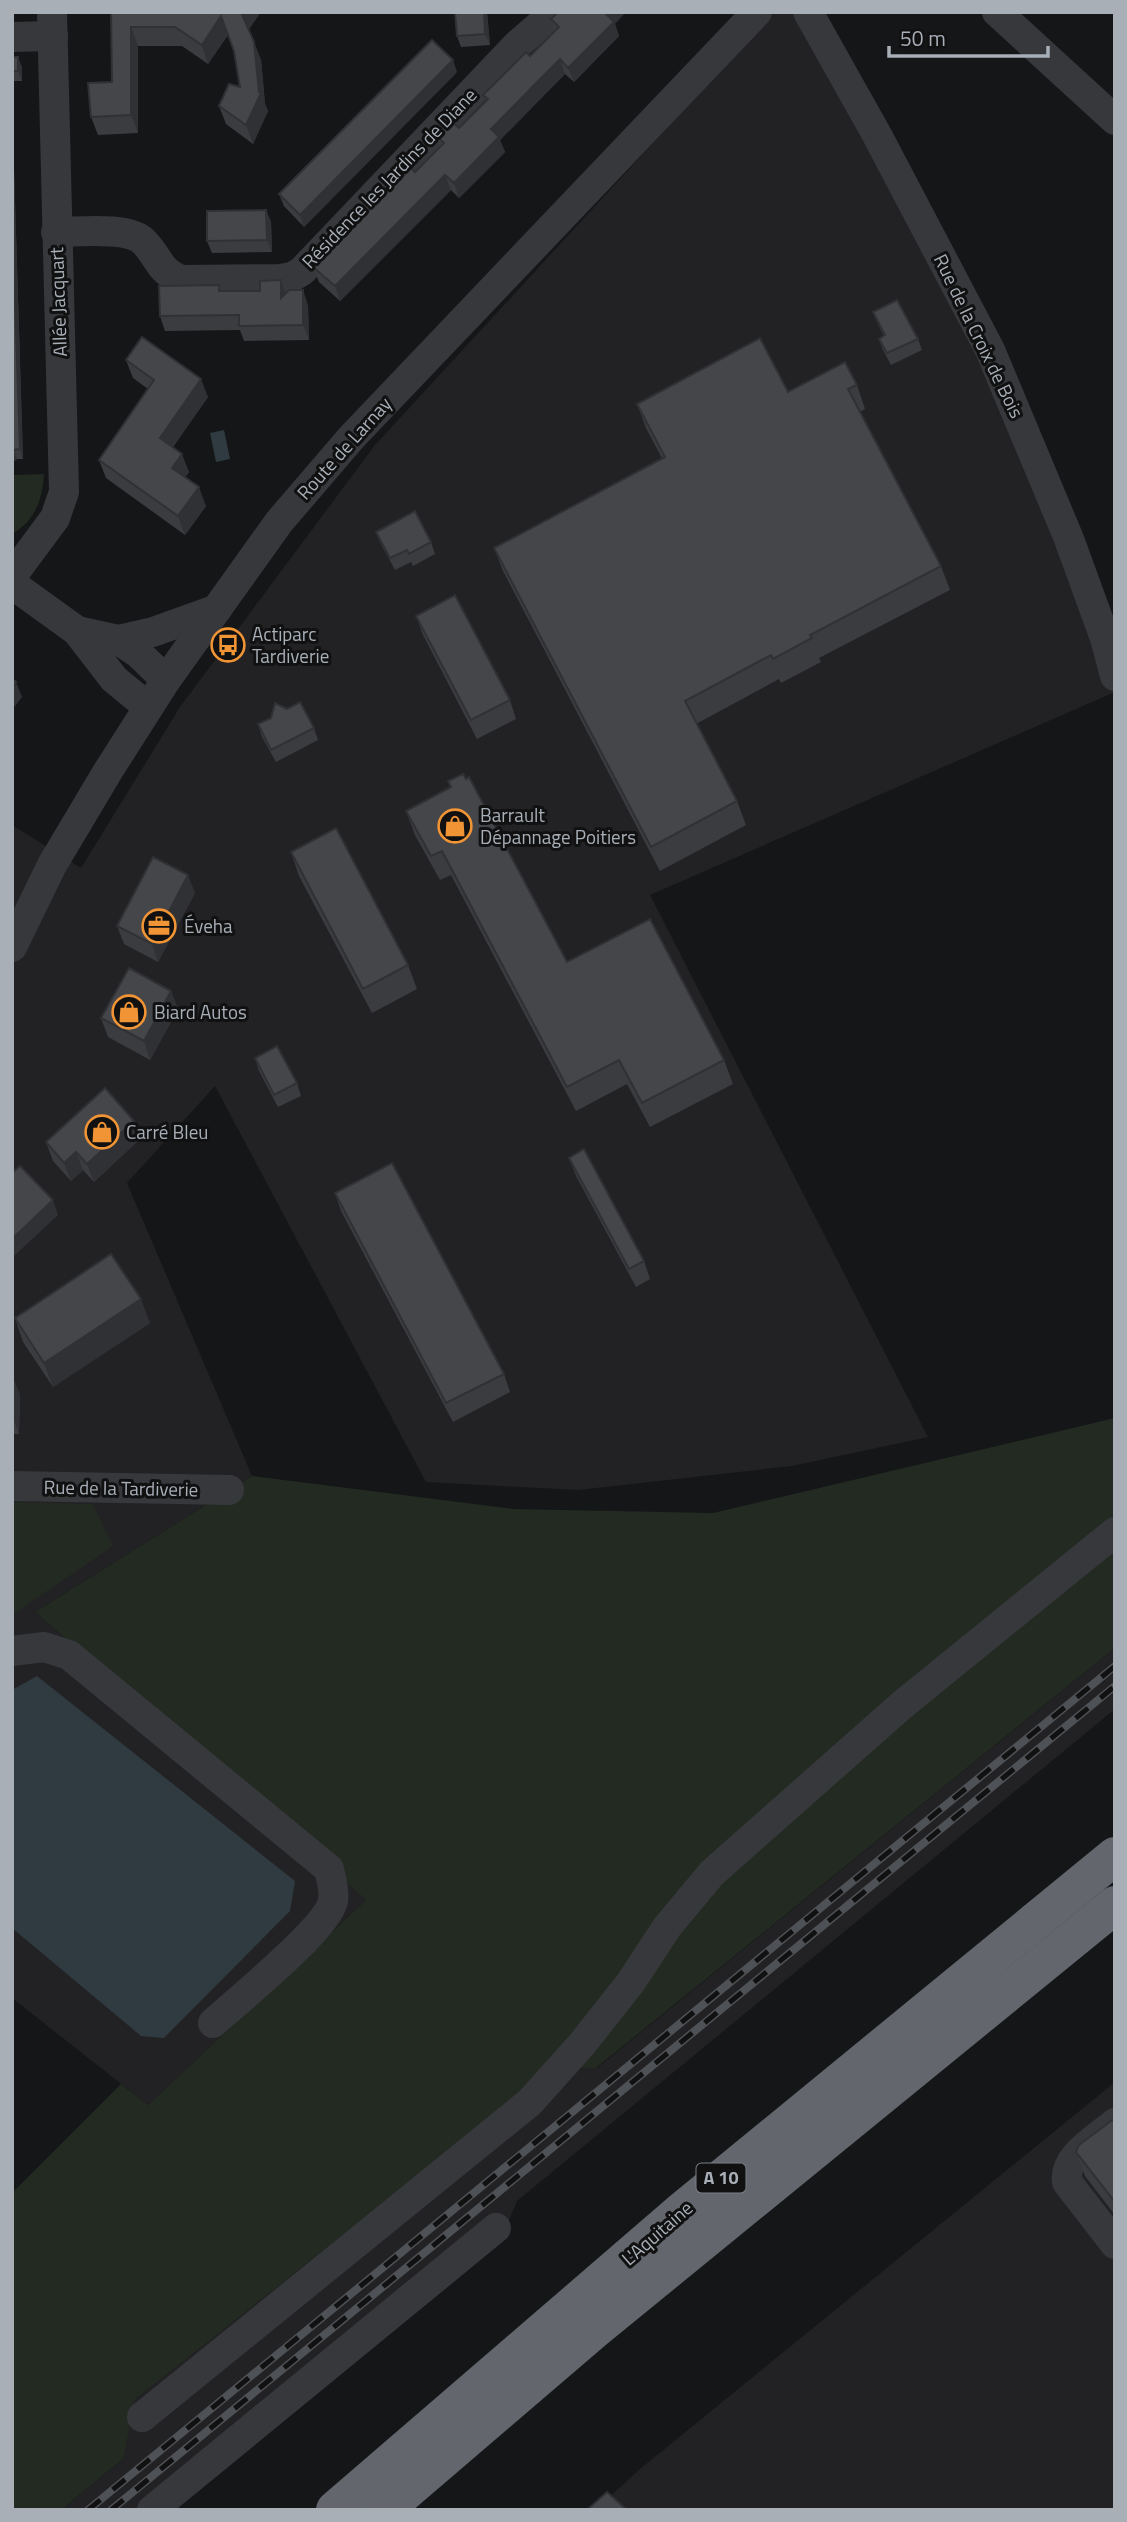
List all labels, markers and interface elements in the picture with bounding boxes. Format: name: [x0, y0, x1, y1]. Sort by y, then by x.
scale bar: [889, 14, 1048, 58]
text: 50 m: [900, 22, 946, 54]
street label: Résidence les Jardins de Diane: [294, 81, 483, 274]
street label: Allée Jacquart: [41, 246, 74, 357]
street label: Rue de la Croix de Bois: [927, 249, 1032, 423]
street label: Route de Larnay: [289, 390, 398, 506]
place label: Actiparc Tardiverie: [252, 619, 329, 670]
bus stop icon: Actiparc Tardiverie: [209, 626, 247, 664]
place label: Barrault Dépannage Poitiers: [480, 800, 636, 851]
shop icon: Barrault Dépannage Poitiers: [436, 807, 474, 845]
office icon: Éveha: [140, 907, 178, 945]
place label: Éveha: [184, 911, 233, 940]
shop icon: Biard Autos: [110, 993, 148, 1031]
place label: Biard Autos: [154, 997, 247, 1026]
shop icon: Carré Bleu: [83, 1113, 121, 1151]
place label: Carré Bleu: [126, 1117, 208, 1146]
street label: Rue de la Tardiverie: [43, 1472, 199, 1503]
road number: A 10: [696, 2164, 746, 2192]
street label: L'Aquitaine: [615, 2193, 699, 2272]

